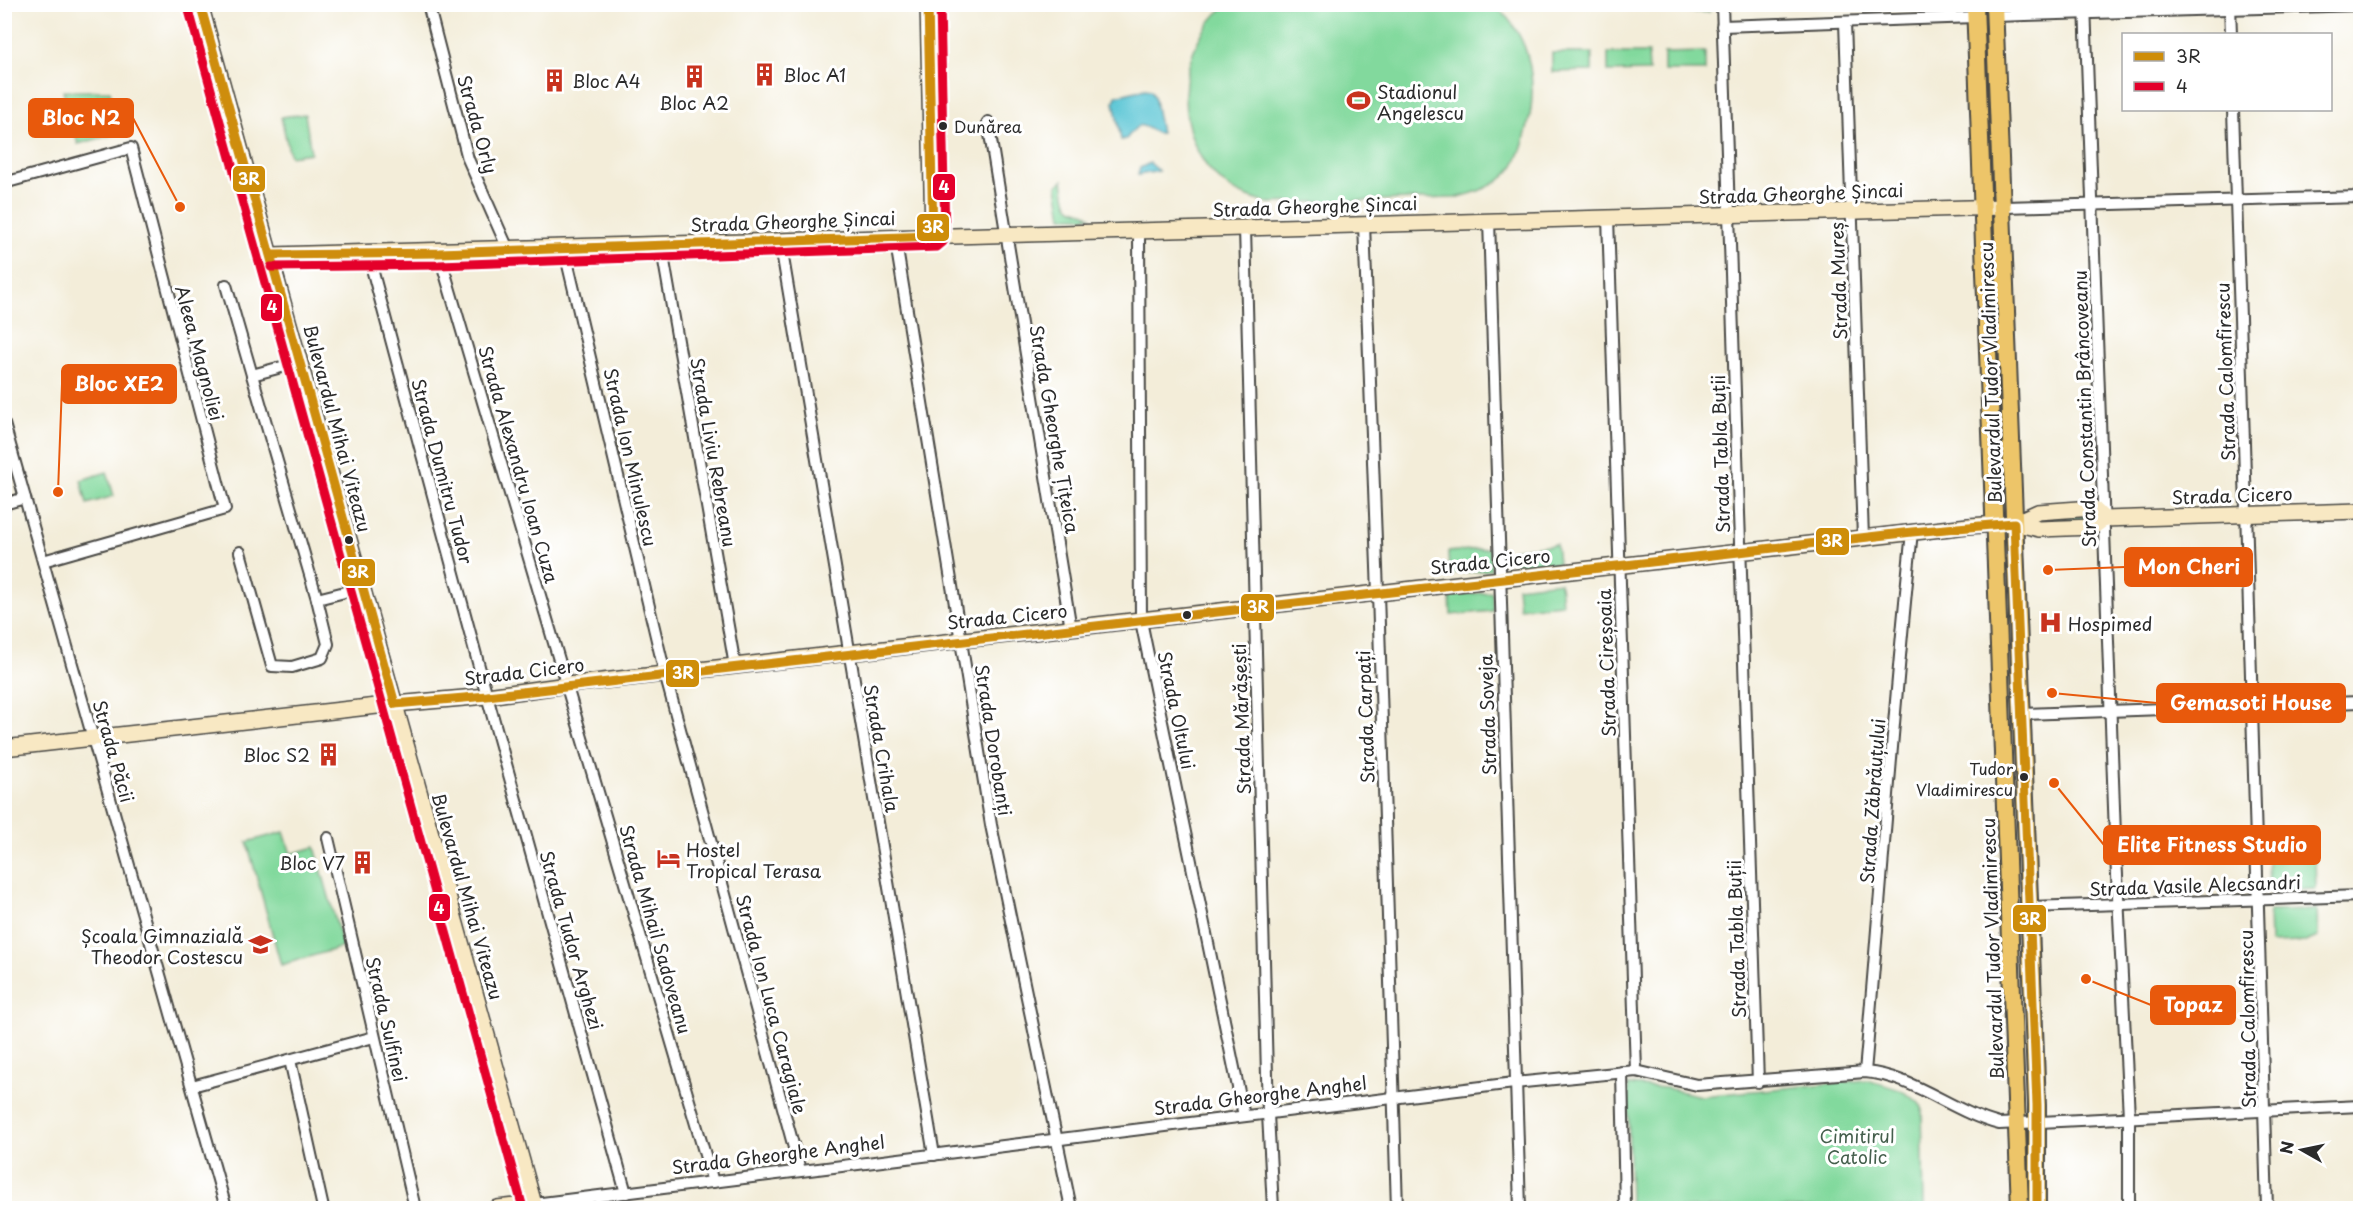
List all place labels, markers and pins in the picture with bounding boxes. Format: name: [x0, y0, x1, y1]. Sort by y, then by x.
building icon: Bloc A1: [752, 61, 778, 87]
place label: Bloc A1: [783, 61, 846, 88]
building icon: Bloc A2: [681, 63, 707, 89]
building icon: Bloc A4: [541, 67, 567, 93]
place label: Bloc A4: [572, 67, 641, 94]
place label: Stadionul Angelescu: [1377, 78, 1464, 126]
sports icon: Stadionul Angelescu: [1346, 88, 1372, 114]
place label: Bloc A2: [659, 89, 729, 116]
callout: Bloc N2: [29, 99, 133, 137]
place label: Dunărea: [954, 114, 1022, 138]
marker: Dunărea: [937, 120, 949, 132]
callout: Bloc XE2: [62, 365, 176, 403]
unlabelled marker: [343, 534, 355, 546]
callout: Mon Cheri: [2125, 548, 2252, 586]
unlabelled marker: [1181, 609, 1193, 621]
hospital icon: Hospimed: [2037, 610, 2063, 636]
place label: Hospimed: [2068, 610, 2152, 637]
callout: Gemasoti House: [2157, 684, 2345, 722]
place label: Bloc S2: [243, 741, 310, 768]
building icon: Bloc S2: [315, 741, 341, 767]
place label: Tudor Vladimirescu: [1916, 756, 2014, 801]
marker: Tudor Vladimirescu: [2018, 771, 2030, 783]
callout: Elite Fitness Studio: [2104, 826, 2320, 864]
place label: Hostel Tropical Terasa: [686, 836, 822, 884]
hotel icon: Hostel Tropical Terasa: [655, 846, 681, 872]
place label: Bloc V7: [279, 849, 345, 876]
building icon: Bloc V7: [350, 849, 376, 875]
place label: Școala Gimnazială Theodor Costescu: [81, 922, 244, 970]
school or university icon: Școala Gimnazială Theodor Costescu: [248, 932, 274, 958]
callout: Topaz: [2151, 986, 2235, 1024]

